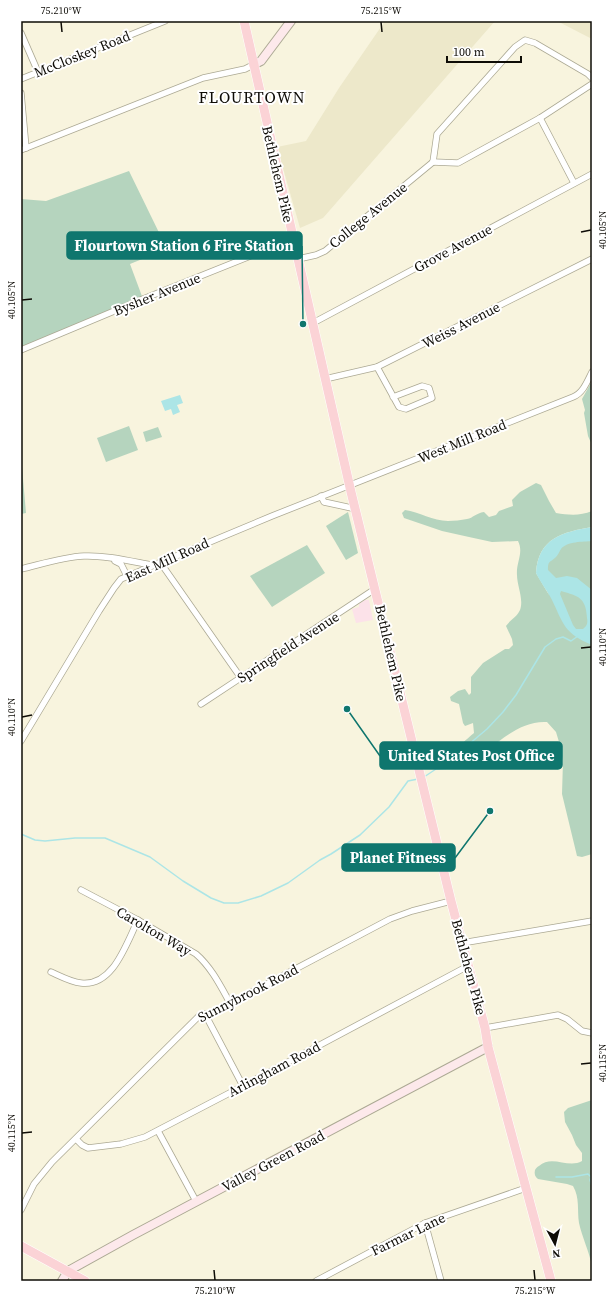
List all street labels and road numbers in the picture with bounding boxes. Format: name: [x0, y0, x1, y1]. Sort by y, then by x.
street label: McCloskey Road: [31, 26, 133, 82]
street label: Bethlehem Pike: [257, 124, 299, 224]
street label: College Avenue: [325, 177, 411, 253]
street label: Grove Avenue: [410, 219, 496, 277]
street label: Bysher Avenue: [110, 267, 204, 321]
street label: Weiss Avenue: [419, 297, 503, 353]
street label: West Mill Road: [415, 414, 509, 468]
street label: East Mill Road: [122, 533, 212, 587]
street label: Bethlehem Pike: [370, 603, 412, 703]
street label: Springfield Avenue: [233, 607, 343, 687]
street label: Carolton Way: [113, 901, 196, 961]
street label: Bethlehem Pike: [447, 917, 491, 1017]
street label: Sunnybrook Road: [194, 959, 302, 1027]
street label: Arlingham Road: [224, 1036, 324, 1102]
street label: Valley Green Road: [218, 1125, 328, 1197]
street label: Farmar Lane: [367, 1207, 449, 1261]

